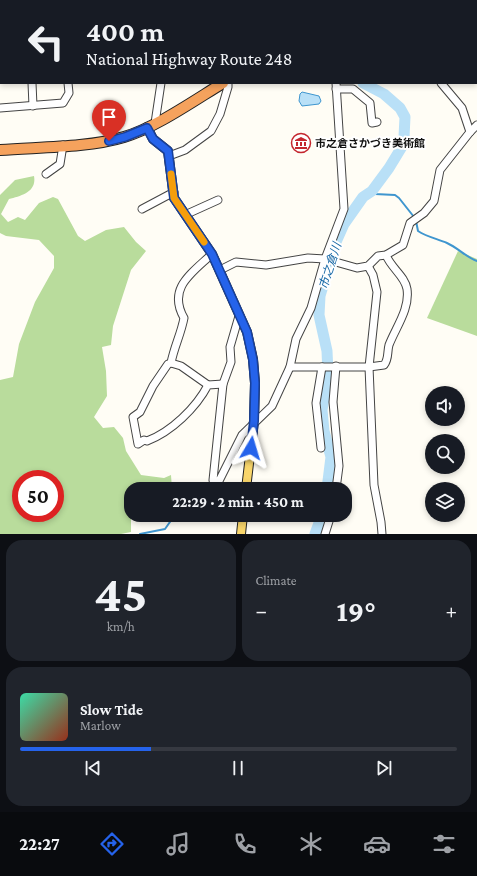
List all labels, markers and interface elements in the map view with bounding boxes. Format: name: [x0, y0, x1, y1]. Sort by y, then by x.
icon: left: [20, 16, 72, 68]
text: 400 m: [86, 16, 164, 47]
text: National Highway Route 248: [86, 49, 292, 69]
pin: [92, 100, 126, 141]
icon: arrive: [98, 106, 120, 128]
museum icon: 市之倉さかづき美術館: [290, 132, 312, 154]
place label: 市之倉さかづき美術館: [315, 137, 425, 149]
water label: 市之倉川: [316, 239, 345, 291]
map controls: [425, 386, 465, 522]
button: sound: [425, 386, 465, 426]
position arrow: [230, 427, 272, 469]
button: search: [425, 434, 465, 474]
speed limit sign: 50: [12, 470, 64, 522]
button: layers: [425, 482, 465, 522]
text: 22:29 · 2 min · 450 m: [172, 494, 304, 510]
text: 45: [94, 564, 147, 622]
text: Climate: [256, 573, 296, 588]
text: 19°: [337, 594, 376, 627]
text: −: [256, 598, 267, 623]
text: +: [445, 598, 457, 623]
text: km/h: [107, 619, 135, 634]
text: Slow Tide: [80, 702, 143, 718]
text: Marlow: [80, 718, 121, 733]
icon: previous: [82, 757, 104, 779]
icon: pause: [227, 757, 249, 779]
icon: next: [373, 757, 395, 779]
icon: directions: [98, 830, 126, 858]
icon: music: [164, 830, 192, 858]
icon: phone: [231, 830, 259, 858]
icon: climate: [297, 830, 325, 858]
icon: car: [363, 830, 391, 858]
icon: filters: [430, 830, 458, 858]
text: 22:27: [19, 834, 60, 854]

